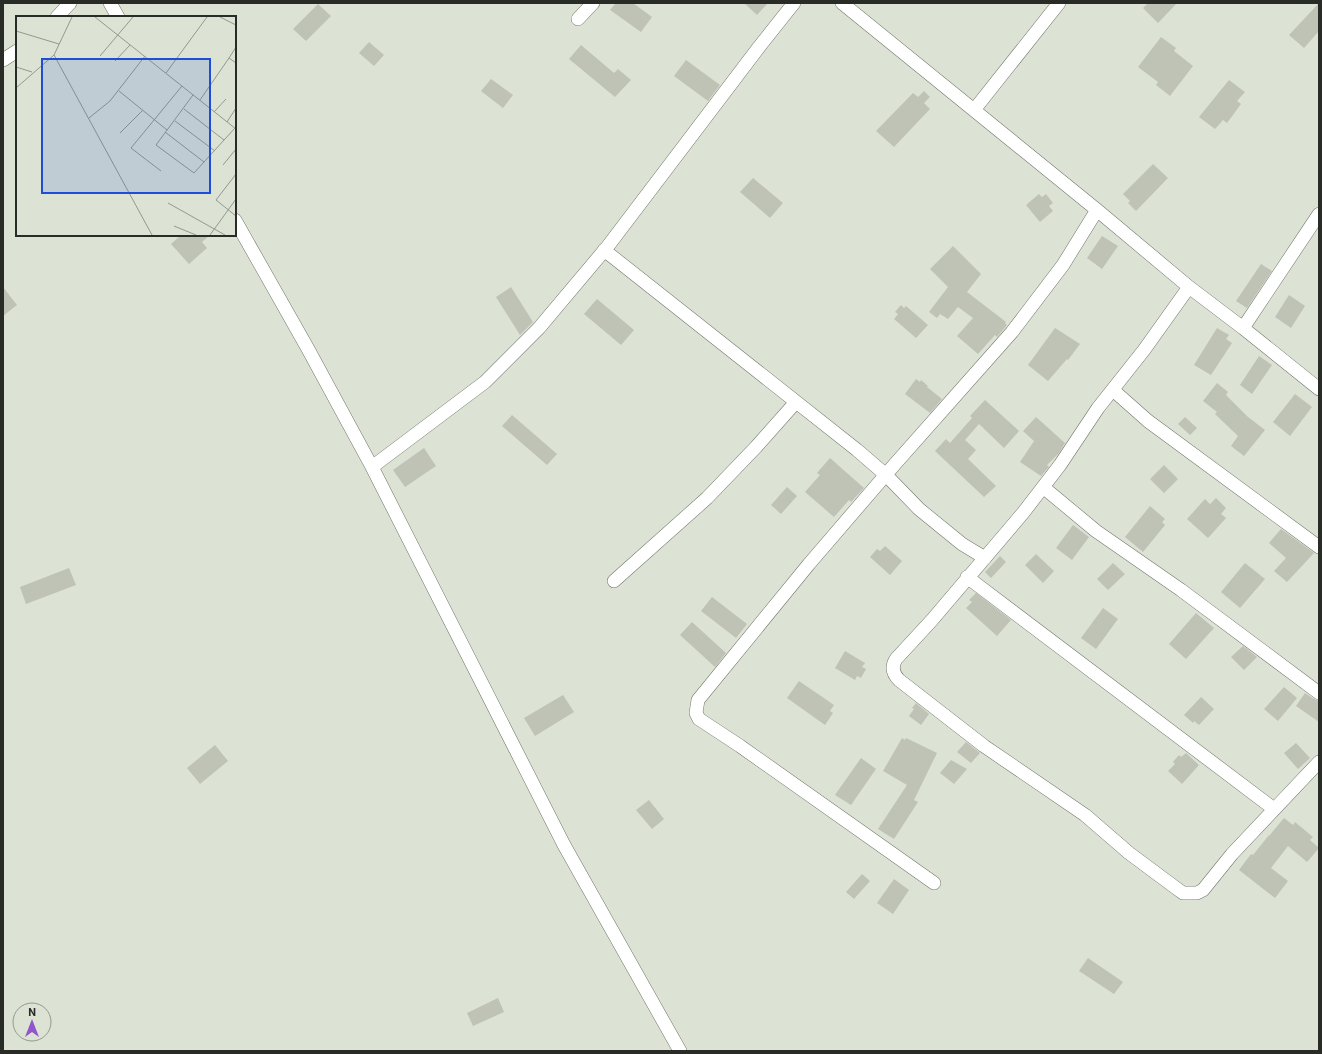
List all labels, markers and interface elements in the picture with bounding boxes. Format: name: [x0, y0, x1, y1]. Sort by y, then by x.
inset map: [16, 16, 236, 236]
north arrow: [12, 1002, 52, 1042]
text: N: [28, 1006, 36, 1019]

